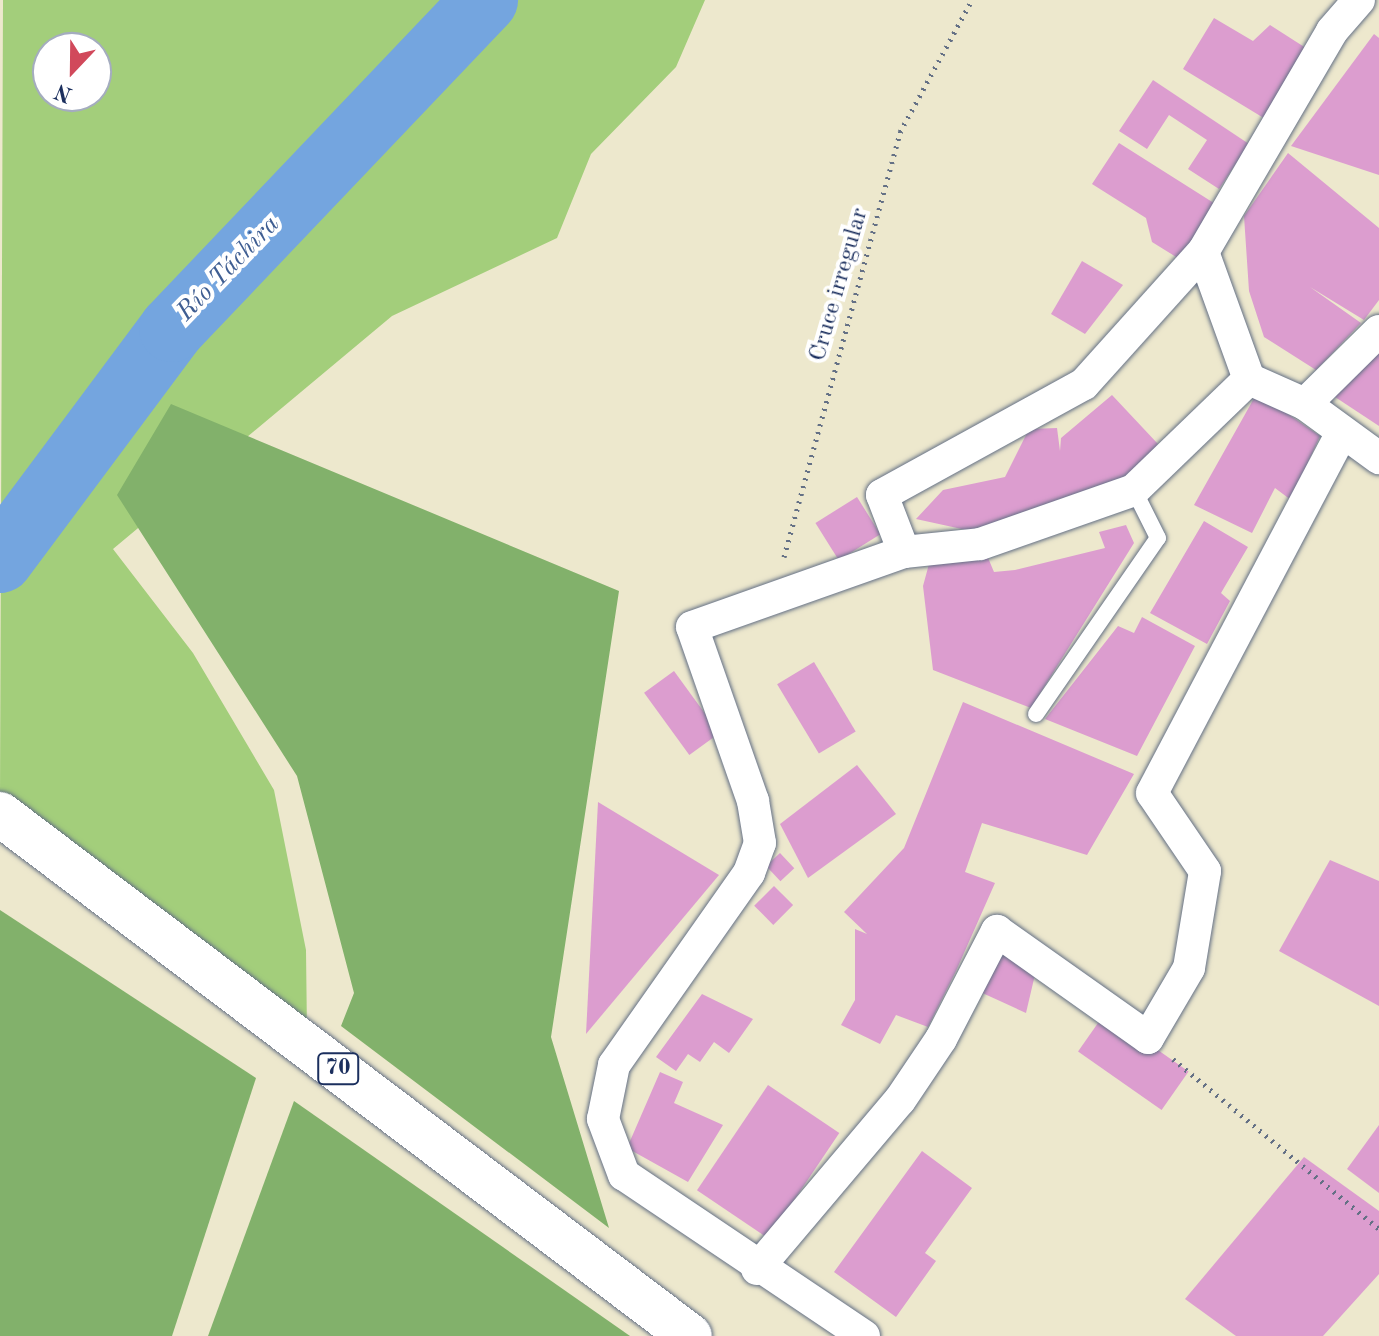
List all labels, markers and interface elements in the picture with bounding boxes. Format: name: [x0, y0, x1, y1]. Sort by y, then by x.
north arrow: [32, 32, 112, 112]
text: N: [52, 79, 76, 106]
street label: Cruce irregular: [804, 205, 876, 365]
water label: Río Táchira: [171, 210, 287, 328]
road number: 70: [316, 1051, 360, 1087]

